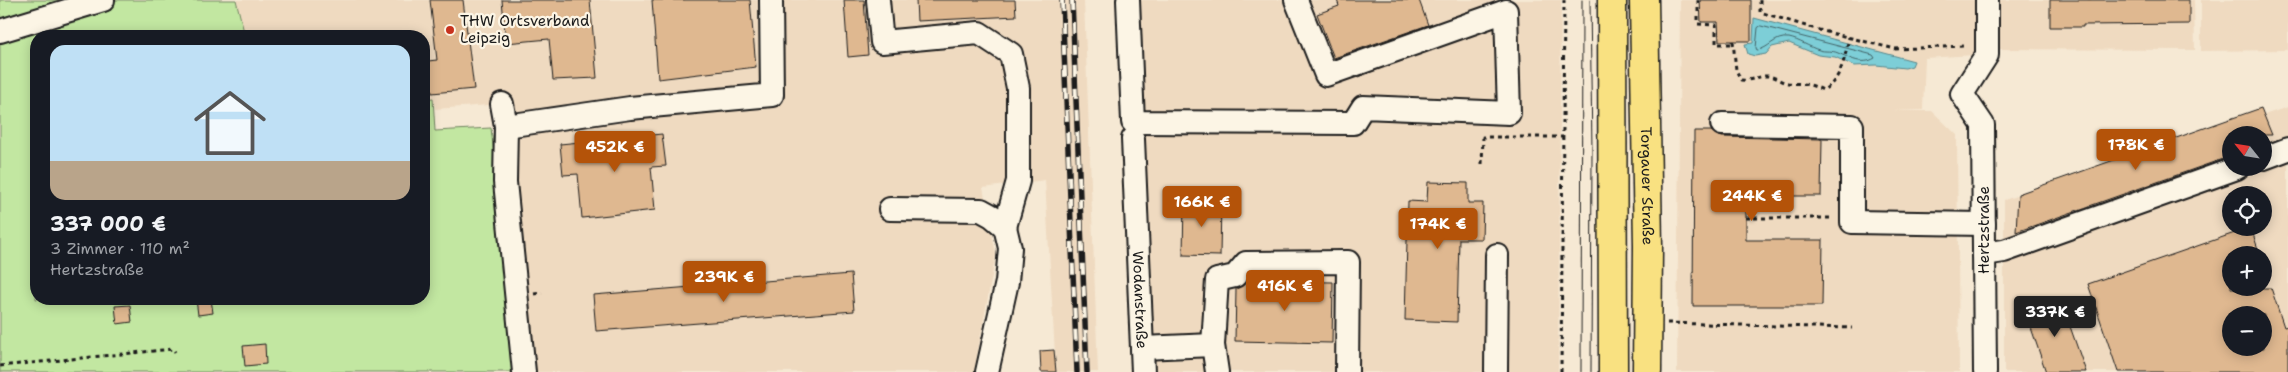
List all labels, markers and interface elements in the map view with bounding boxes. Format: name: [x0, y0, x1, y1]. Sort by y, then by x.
place label: THW Ortsverband Leipzig: [460, 11, 590, 48]
marker: THW Ortsverband Leipzig: [444, 24, 456, 36]
icon: home: [185, 78, 275, 168]
north arrow: [2222, 126, 2272, 176]
map controls: [2222, 126, 2272, 356]
street label: Torgauer Straße: [1636, 127, 1658, 245]
pin: 178K €: [2095, 128, 2177, 171]
pin: 452K €: [574, 130, 656, 173]
text: 178K €: [2108, 134, 2164, 155]
text: 452K €: [586, 136, 645, 157]
pin: 244K €: [1711, 180, 1793, 222]
text: 244K €: [1722, 185, 1782, 206]
pin: 166K €: [1161, 186, 1243, 228]
street label: Hertzstraße: [1974, 186, 1994, 274]
button: locate: [2222, 186, 2272, 236]
text: 166K €: [1173, 191, 1231, 212]
pin: 174K €: [1397, 208, 1479, 250]
text: 337 000 €: [50, 210, 166, 238]
text: 174K €: [1410, 213, 1466, 234]
text: 3 Zimmer · 110 m²: [50, 238, 190, 259]
button: +: [2222, 246, 2272, 296]
street label: Wodanstraße: [1128, 250, 1152, 349]
text: Hertzstraße: [50, 259, 144, 280]
pin: 239K €: [683, 260, 765, 303]
text: 239K €: [694, 266, 754, 287]
pin: 416K €: [1244, 270, 1326, 312]
text: 416K €: [1257, 275, 1313, 296]
pin: 337K €: [2014, 296, 2096, 338]
text: 337K €: [2025, 301, 2085, 322]
button: −: [2222, 306, 2272, 356]

